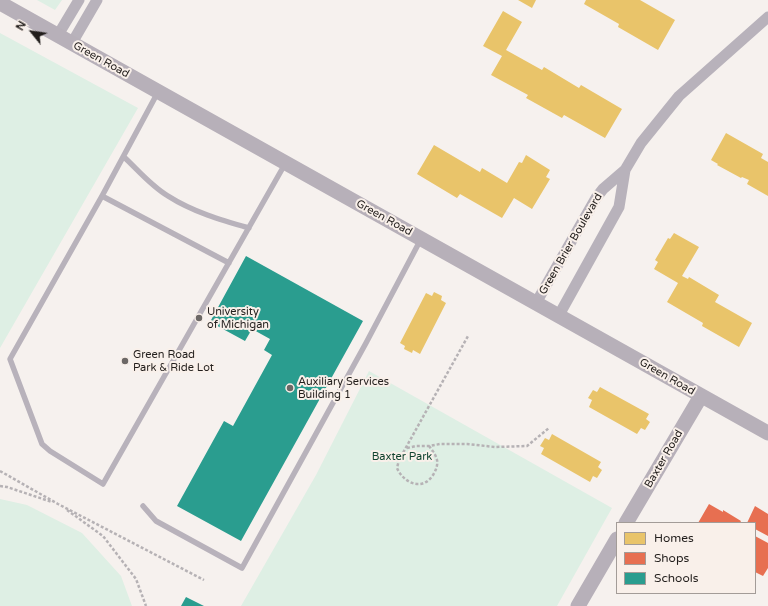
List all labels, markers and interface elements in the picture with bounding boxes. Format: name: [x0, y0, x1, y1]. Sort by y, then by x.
north arrow: [12, 12, 52, 52]
text: N: [13, 19, 29, 33]
street label: Green Road: [71, 39, 131, 81]
street label: Green Brier Boulevard: [537, 191, 605, 297]
street label: Green Road: [354, 197, 414, 239]
place label: University of Michigan: [207, 305, 269, 331]
marker: University of Michigan: [194, 313, 204, 323]
place label: Green Road Park & Ride Lot: [133, 348, 214, 374]
marker: Green Road Park & Ride Lot: [120, 356, 130, 366]
street label: Green Road: [637, 356, 697, 398]
place label: Auxiliary Services Building 1: [298, 375, 389, 401]
marker: Auxiliary Services Building 1: [285, 383, 295, 393]
street label: Baxter Road: [642, 428, 686, 490]
park label: Baxter Park: [372, 450, 432, 464]
legend: [616, 522, 756, 594]
text: Homes: [654, 531, 694, 545]
text: Shops: [654, 551, 689, 565]
text: Schools: [654, 571, 698, 585]

